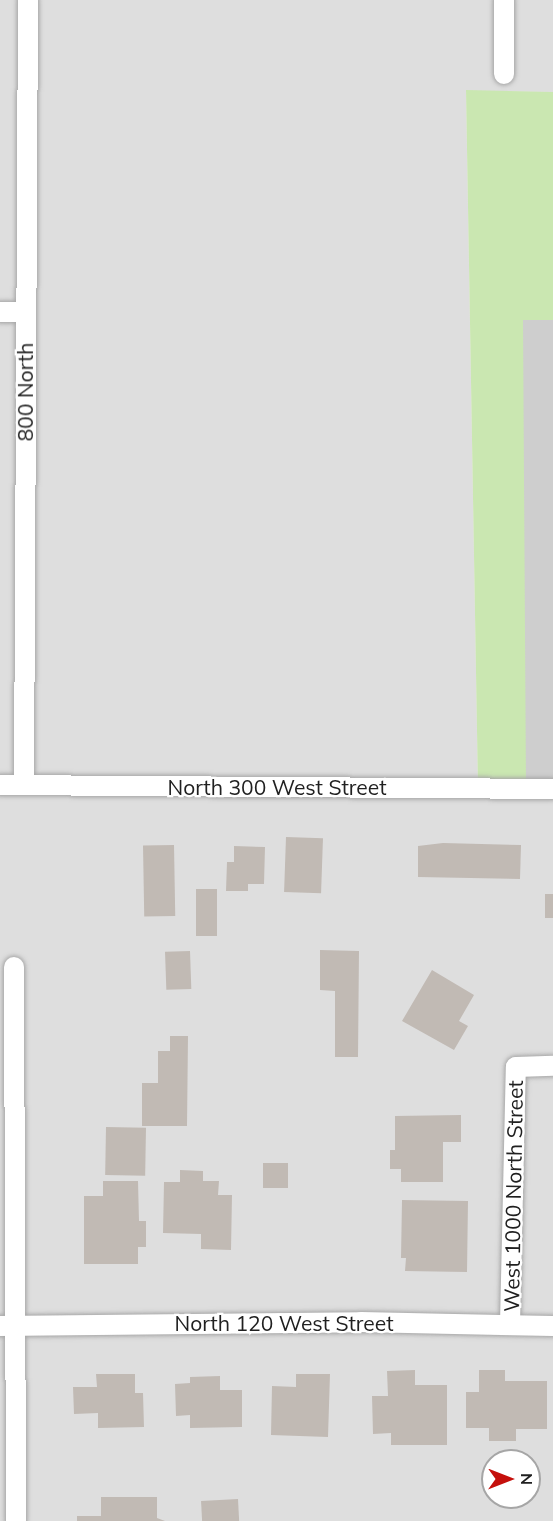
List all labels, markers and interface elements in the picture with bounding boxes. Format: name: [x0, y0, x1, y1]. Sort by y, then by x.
street label: 800 North: [12, 343, 38, 441]
street label: North 300 West Street: [167, 774, 387, 800]
street label: West 1000 North Street: [498, 1080, 528, 1312]
street label: North 120 West Street: [174, 1310, 394, 1336]
north arrow: [481, 1449, 541, 1509]
text: N: [517, 1473, 537, 1485]

